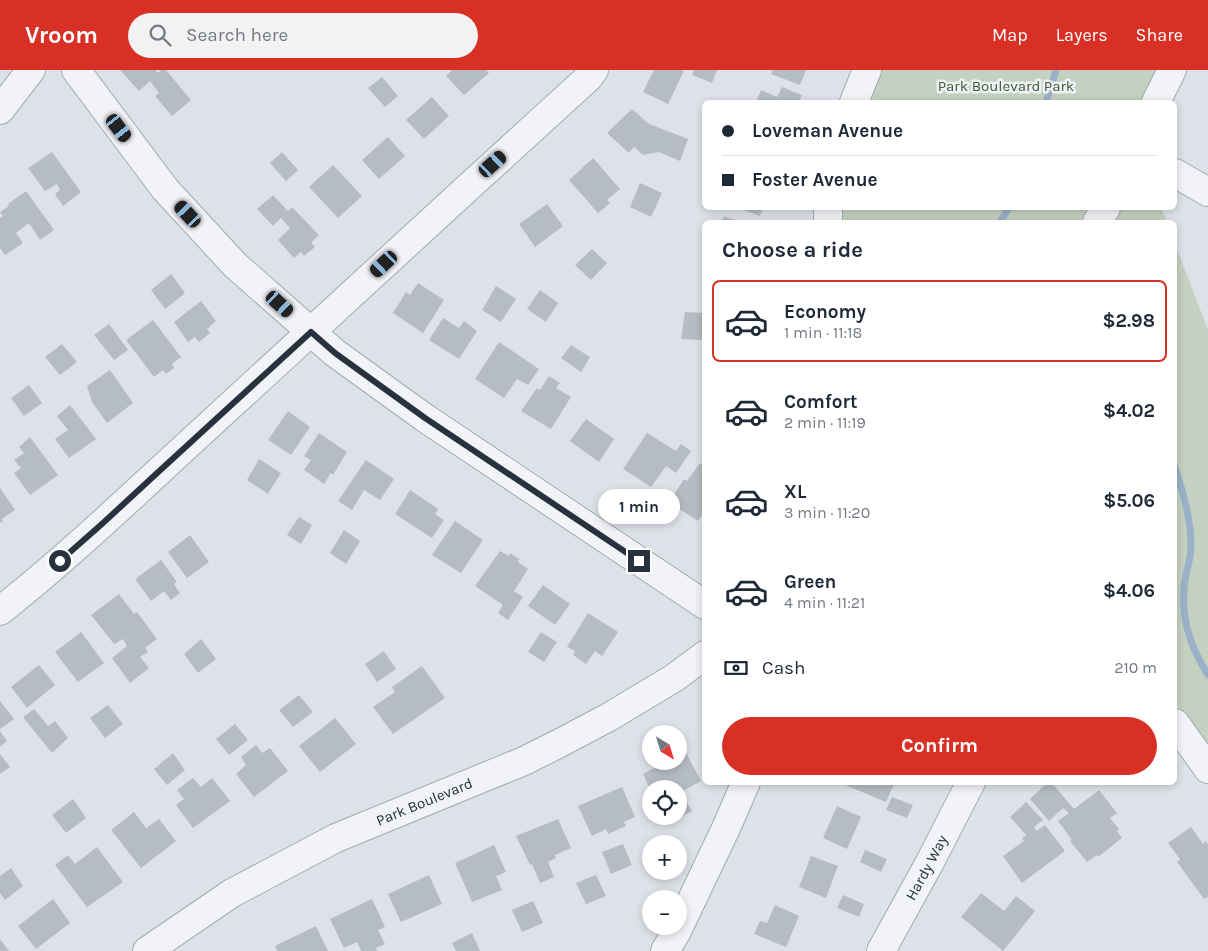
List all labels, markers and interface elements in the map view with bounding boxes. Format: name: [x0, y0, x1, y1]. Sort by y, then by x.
search box: [128, 13, 478, 58]
text: Vroom: [25, 21, 98, 49]
icon: search: [146, 21, 174, 49]
text: Search here: [186, 24, 288, 46]
text: Map: [992, 24, 1028, 46]
text: Layers: [1056, 24, 1108, 46]
text: Share: [1136, 24, 1183, 46]
park label: Park Boulevard Park: [938, 77, 1074, 95]
car: [103, 112, 134, 144]
text: Loveman Avenue: [752, 120, 903, 142]
car: [476, 148, 509, 180]
text: Foster Avenue: [752, 169, 878, 191]
car: [172, 198, 203, 230]
text: Choose a ride: [722, 237, 863, 263]
car: [367, 248, 400, 280]
car: [263, 288, 296, 320]
icon: car: [724, 299, 769, 344]
text: Economy: [784, 301, 866, 323]
text: $2.98: [1102, 310, 1155, 332]
text: 1 min · 11:18: [784, 323, 862, 342]
icon: car: [724, 389, 769, 434]
text: Comfort: [784, 391, 858, 413]
text: $4.02: [1103, 400, 1155, 422]
text: 2 min · 11:19: [784, 413, 866, 432]
icon: car: [724, 479, 769, 524]
text: XL: [784, 481, 806, 503]
callout: 1 min: [598, 488, 680, 524]
text: $5.06: [1103, 490, 1155, 512]
text: 1 min: [619, 497, 659, 516]
text: 3 min · 11:20: [784, 503, 870, 522]
route start: [49, 550, 71, 572]
route end: [628, 550, 650, 572]
icon: car: [724, 569, 769, 614]
text: Green: [784, 571, 836, 593]
text: $4.06: [1103, 580, 1155, 602]
text: 4 min · 11:21: [784, 593, 865, 612]
icon: cash: [722, 654, 750, 682]
text: Cash: [762, 657, 806, 679]
text: 210 m: [1114, 658, 1157, 677]
button: Confirm: [722, 717, 1157, 775]
north arrow: [642, 725, 688, 770]
map controls: [642, 725, 687, 935]
street label: Park Boulevard: [373, 774, 475, 830]
button: locate: [642, 780, 687, 825]
street label: Hardy Way: [902, 832, 951, 903]
button: +: [642, 835, 687, 880]
button: −: [642, 890, 687, 935]

